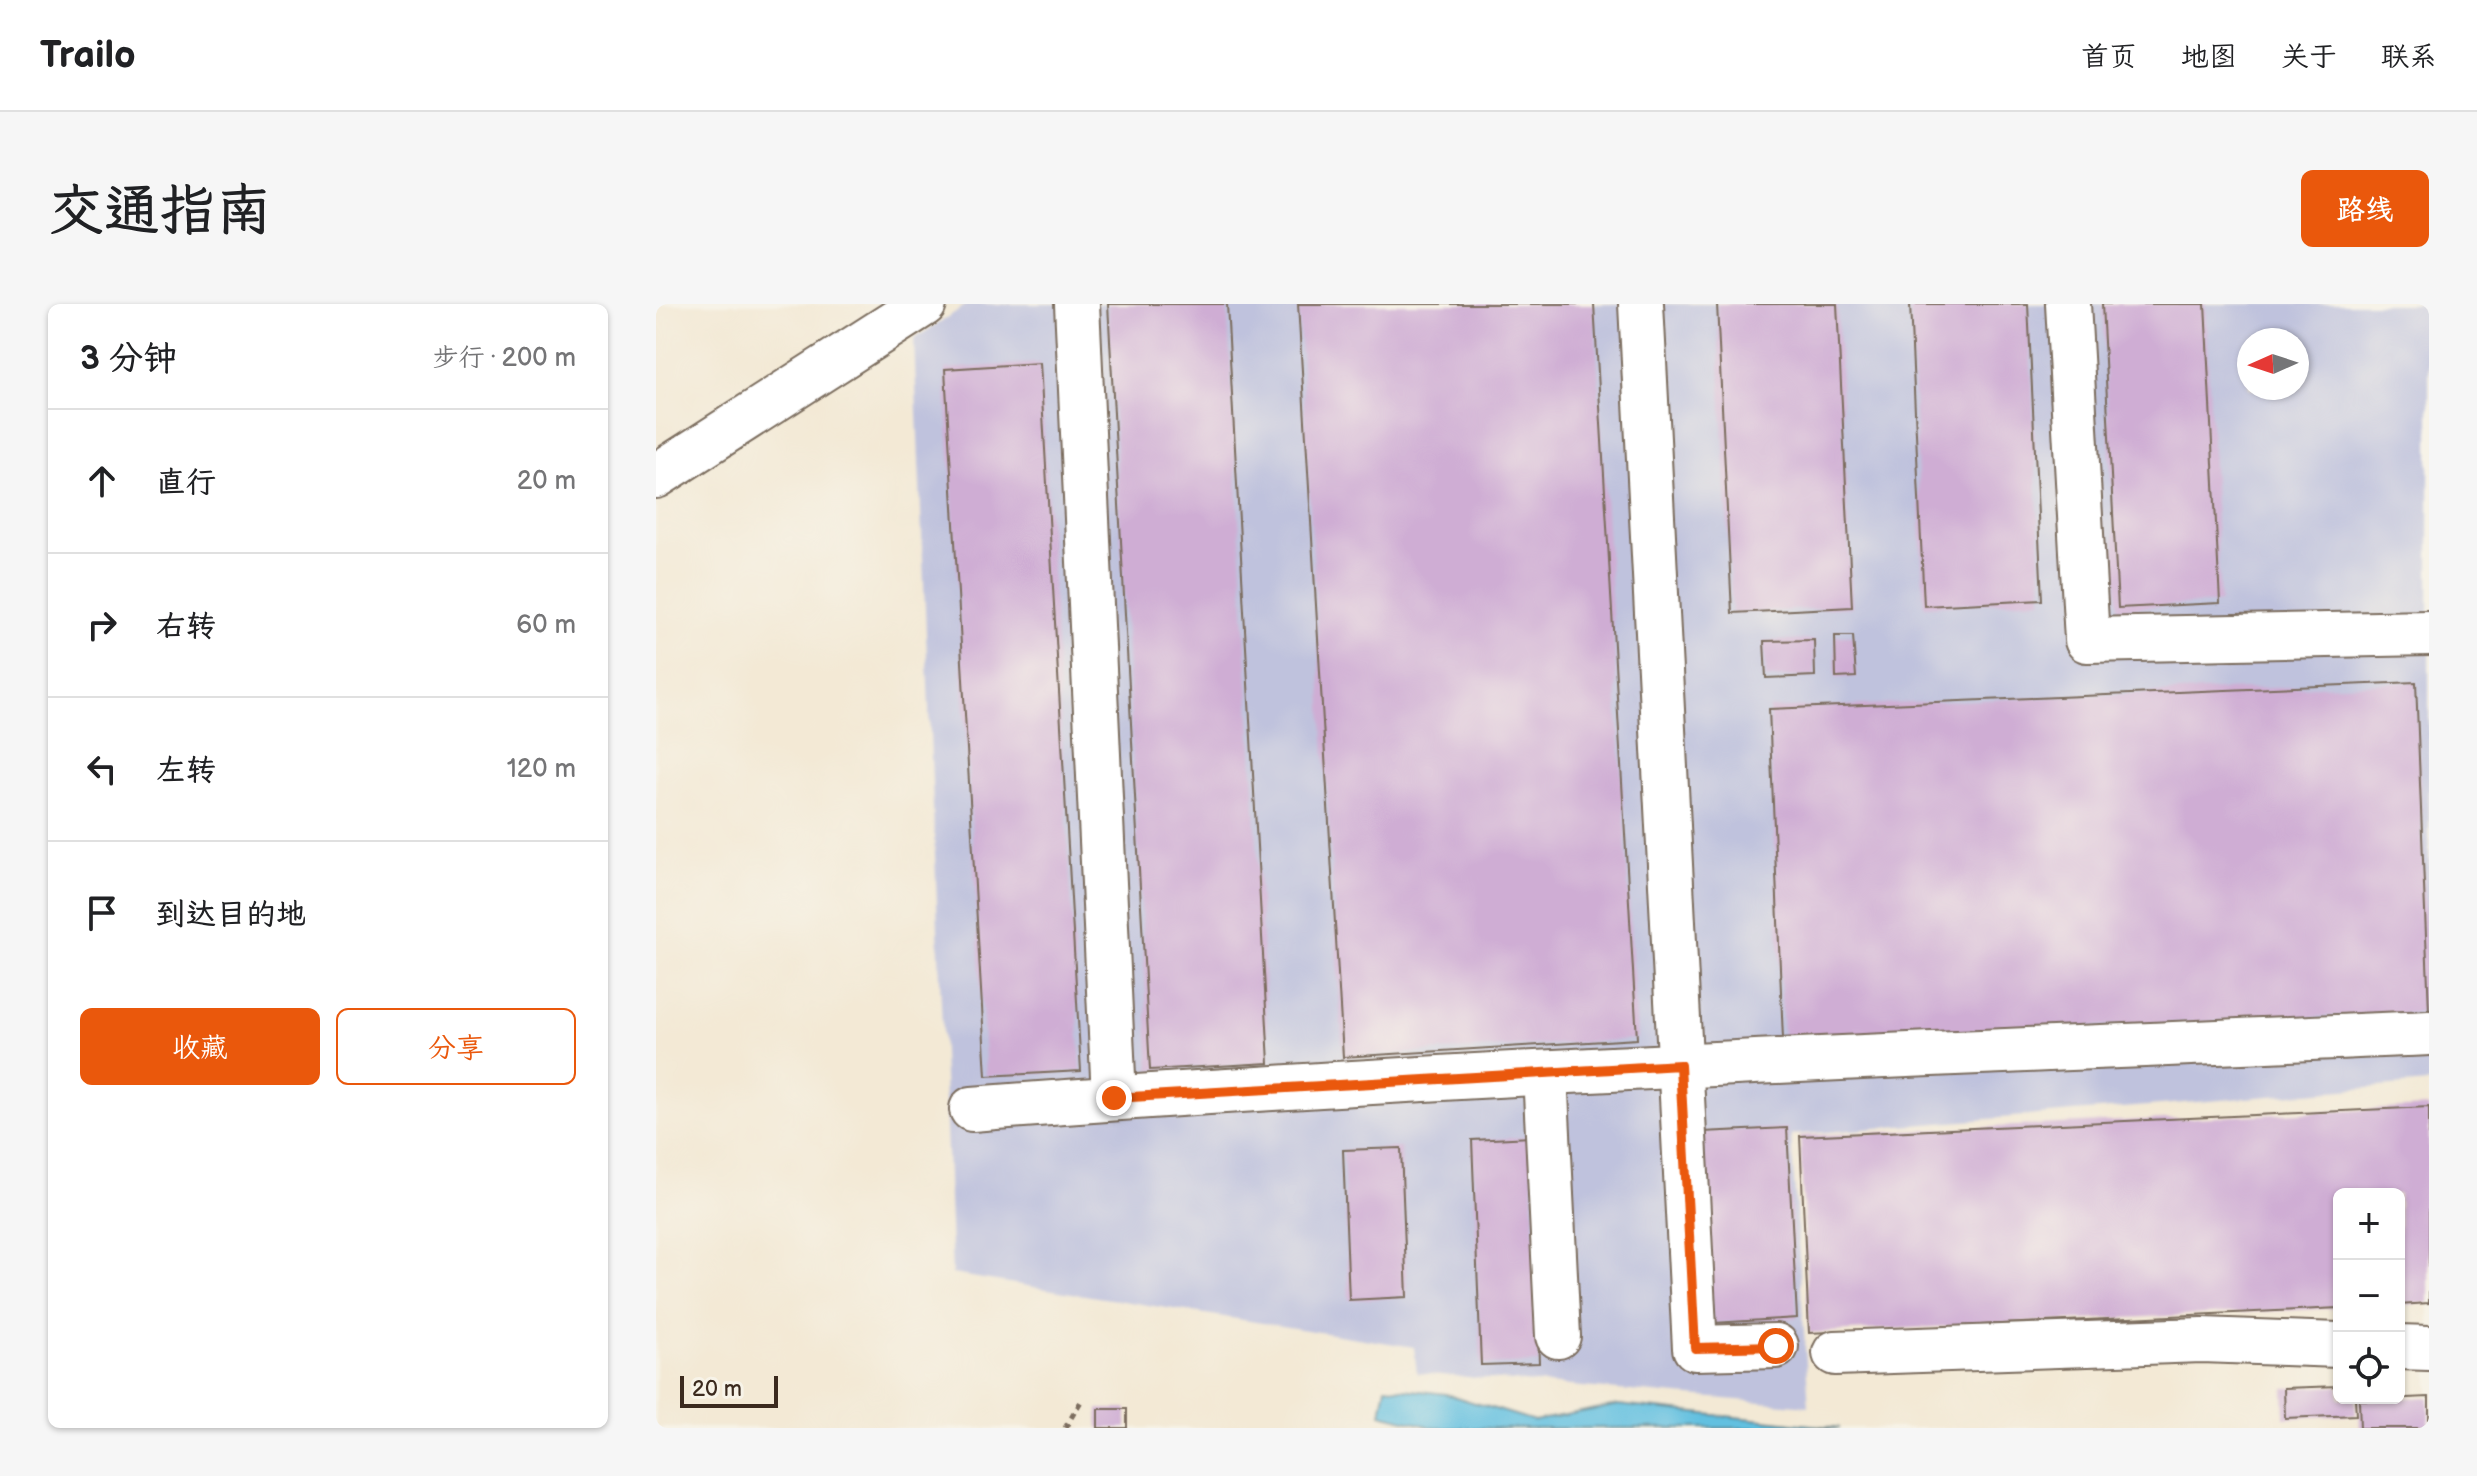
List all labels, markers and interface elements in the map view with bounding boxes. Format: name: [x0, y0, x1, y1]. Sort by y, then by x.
text: Trailo: [40, 33, 136, 78]
text: 首页: [2081, 41, 2137, 74]
text: 地图: [2181, 41, 2237, 74]
text: 关于: [2281, 41, 2337, 74]
text: 联系: [2381, 41, 2437, 74]
button: 路线: [2301, 170, 2429, 247]
text: 交通指南: [48, 179, 272, 246]
north arrow: [2237, 328, 2309, 400]
text: 3 分钟: [80, 338, 177, 379]
text: 步行 · 200 m: [433, 343, 576, 374]
icon: ahead: [80, 459, 124, 503]
text: 直行: [156, 465, 216, 501]
text: 20 m: [517, 466, 576, 497]
icon: right: [80, 603, 124, 647]
text: 右转: [156, 609, 216, 645]
text: 60 m: [516, 610, 576, 641]
icon: left: [80, 747, 124, 791]
text: 左转: [156, 753, 216, 789]
text: 120 m: [507, 754, 576, 785]
icon: arrive: [80, 891, 124, 935]
text: 到达目的地: [156, 897, 306, 933]
button: 收藏: [80, 1008, 320, 1085]
button: 分享: [336, 1008, 576, 1085]
route end: [1096, 1080, 1132, 1116]
map controls: [2333, 1188, 2405, 1404]
button: +: [2333, 1188, 2405, 1260]
button: −: [2333, 1260, 2405, 1332]
route start: [1758, 1328, 1794, 1364]
button: locate: [2333, 1332, 2405, 1404]
scale bar: [680, 1372, 778, 1408]
text: 20 m: [692, 1376, 742, 1403]

